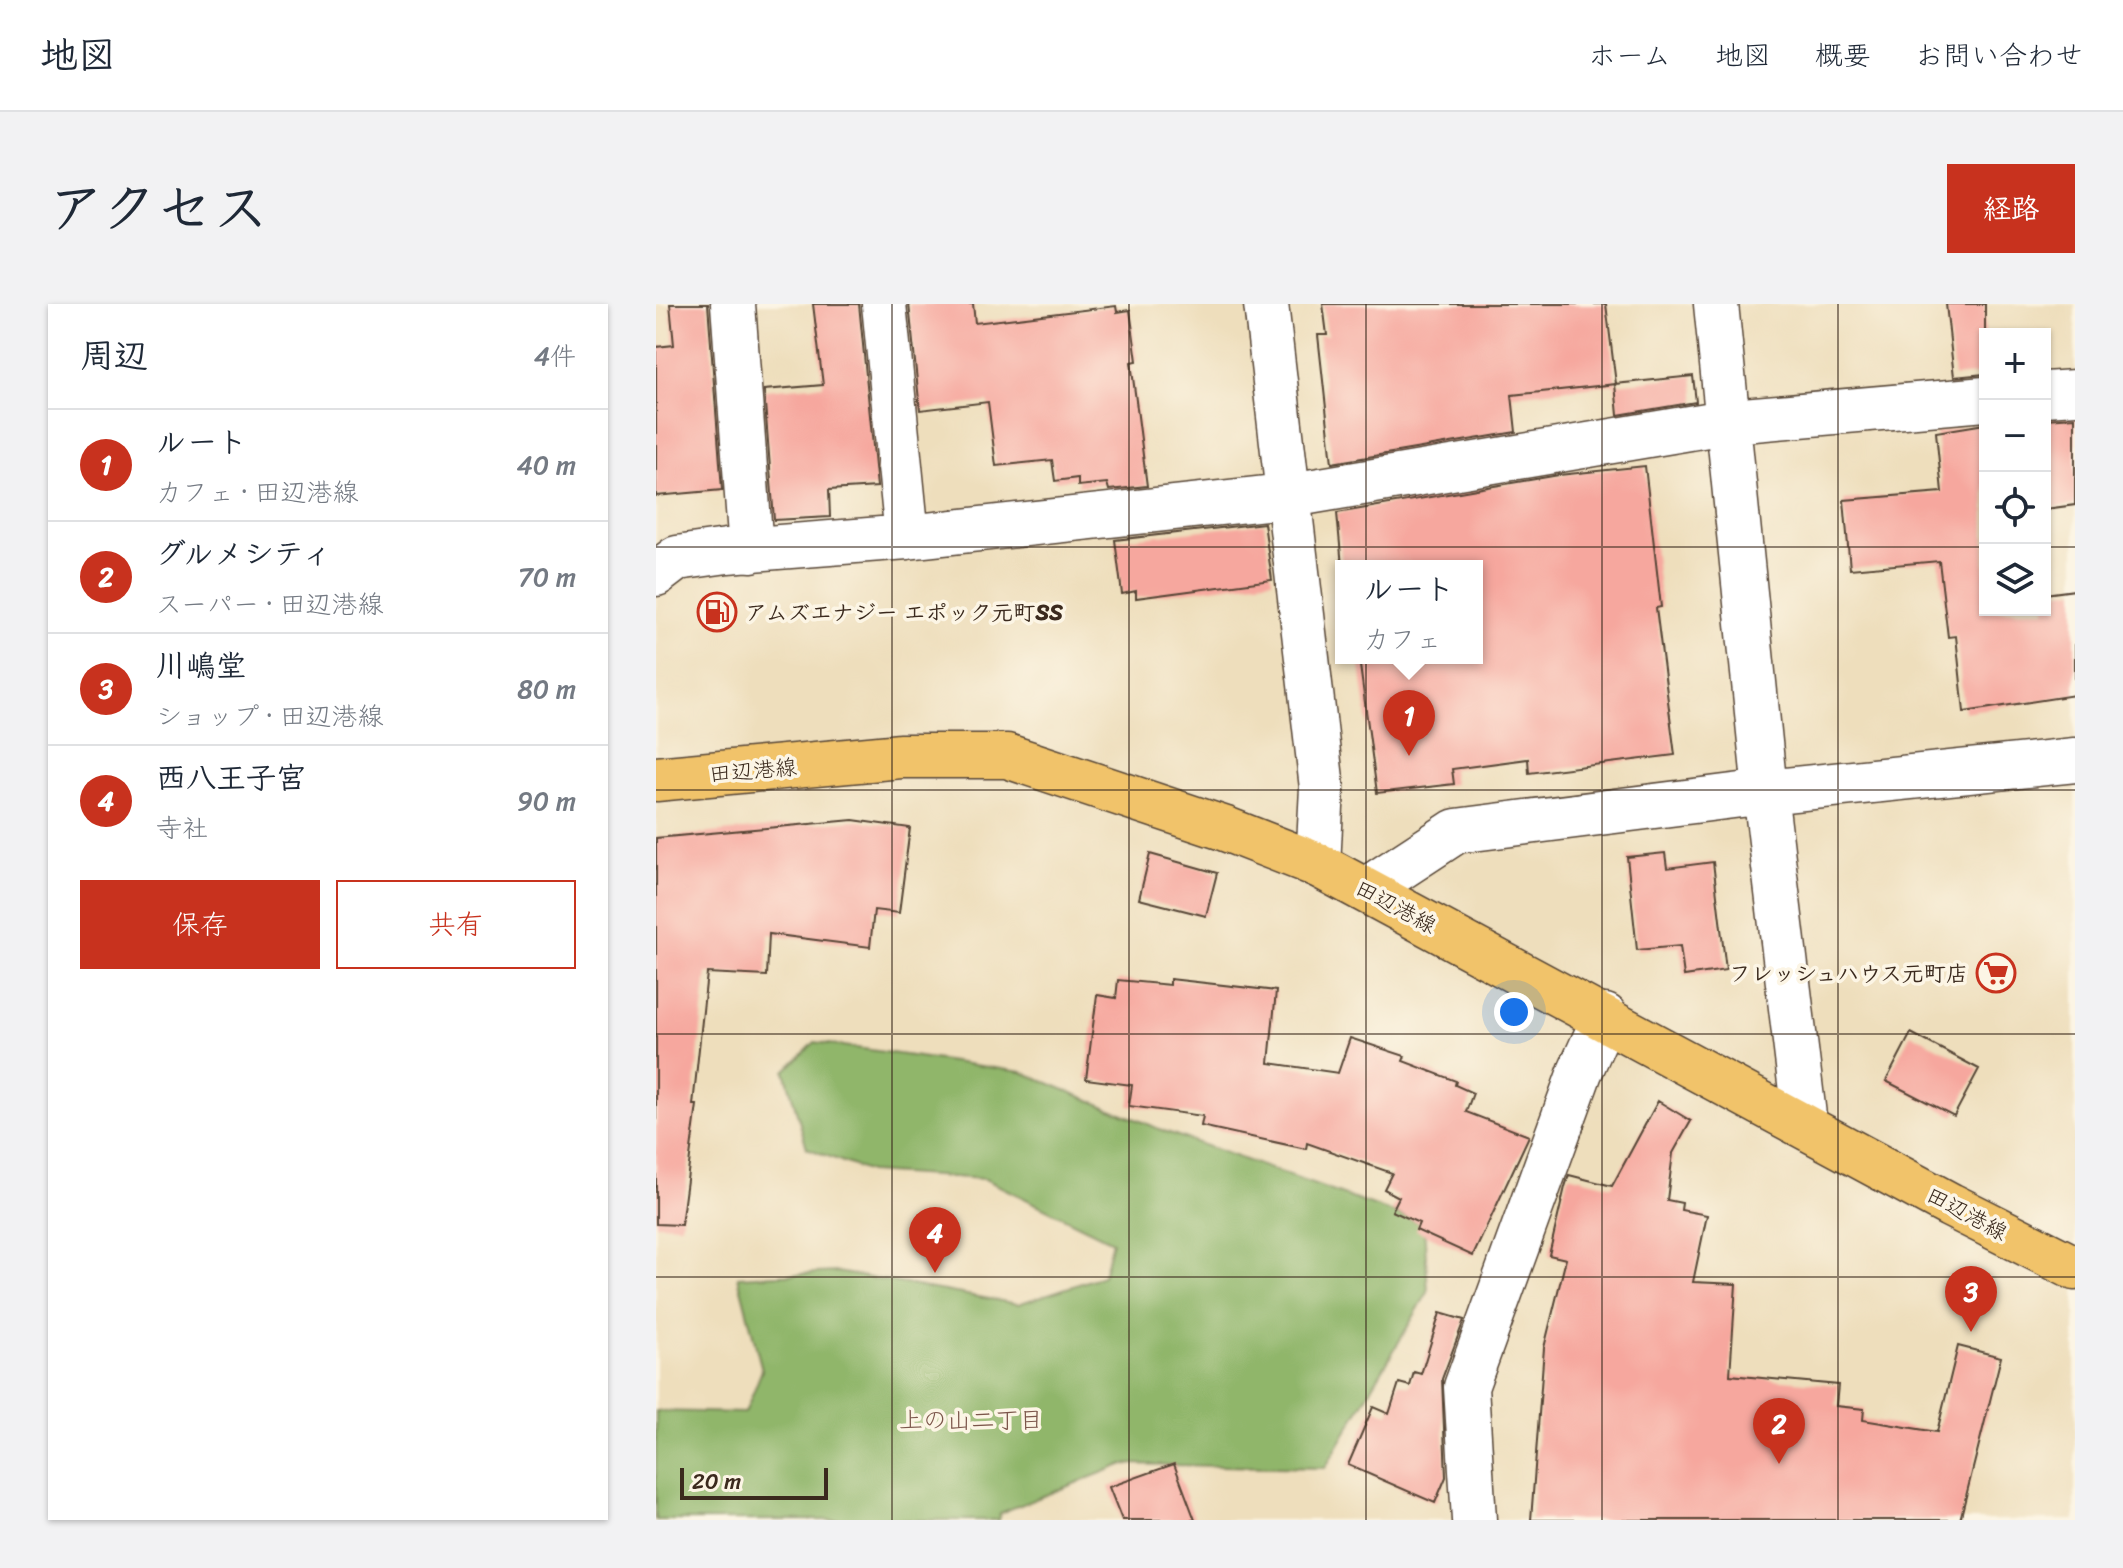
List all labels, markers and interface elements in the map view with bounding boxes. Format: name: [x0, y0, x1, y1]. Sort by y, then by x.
text: 地図: [40, 22, 116, 89]
text: ホーム: [1588, 31, 1671, 80]
text: 地図: [1715, 31, 1771, 80]
text: 概要: [1815, 31, 1871, 80]
text: お問い合わせ: [1915, 31, 2083, 80]
text: アクセス: [48, 159, 269, 258]
button: 経路: [1947, 164, 2075, 253]
text: 周辺: [80, 326, 148, 386]
map controls: [1979, 328, 2051, 616]
button: +: [1979, 328, 2051, 400]
text: 4件: [534, 333, 576, 379]
button: −: [1979, 400, 2051, 472]
text: ルート: [156, 415, 247, 469]
text: 1: [100, 442, 112, 488]
text: 40 m: [517, 442, 576, 488]
text: カフェ · 田辺港線: [156, 469, 359, 515]
button: locate: [1979, 472, 2051, 544]
text: グルメシティ: [156, 527, 332, 581]
button: layers: [1979, 544, 2051, 616]
text: 2: [98, 554, 114, 600]
text: 70 m: [518, 554, 576, 600]
popup: [1335, 560, 1483, 664]
text: ルート: [1363, 562, 1455, 616]
text: スーパー · 田辺港線: [156, 581, 383, 627]
fuel station icon: アムズエナジー エポック元町SS: [696, 591, 738, 633]
place label: アムズエナジー エポック元町SS: [745, 593, 1063, 632]
text: カフェ: [1363, 616, 1441, 662]
text: 川嶋堂: [156, 639, 246, 693]
text: 3: [99, 666, 113, 712]
text: 80 m: [517, 666, 576, 712]
pin: 1: [1383, 690, 1435, 756]
text: ショップ · 田辺港線: [156, 693, 383, 739]
street label: 田辺港線: [708, 747, 799, 794]
text: 西八王子宮: [156, 751, 306, 805]
text: 4: [98, 778, 114, 824]
text: 90 m: [517, 778, 576, 824]
text: 寺社: [156, 805, 208, 851]
street label: 田辺港線: [1348, 869, 1444, 944]
button: 保存: [80, 880, 320, 969]
button: 共有: [336, 880, 576, 969]
supermarket icon: フレッシュハウス元町店: [1975, 952, 2017, 994]
place label: フレッシュハウス元町店: [1729, 954, 1968, 993]
your location: [1494, 992, 1534, 1032]
street label: 田辺港線: [1919, 1176, 2015, 1251]
pin: 4: [909, 1207, 961, 1273]
pin: 3: [1945, 1266, 1997, 1332]
pin: 2: [1753, 1398, 1805, 1464]
district label: 上の山二丁目: [899, 1399, 1043, 1441]
text: 20 m: [692, 1462, 741, 1501]
scale bar: [680, 1464, 828, 1500]

